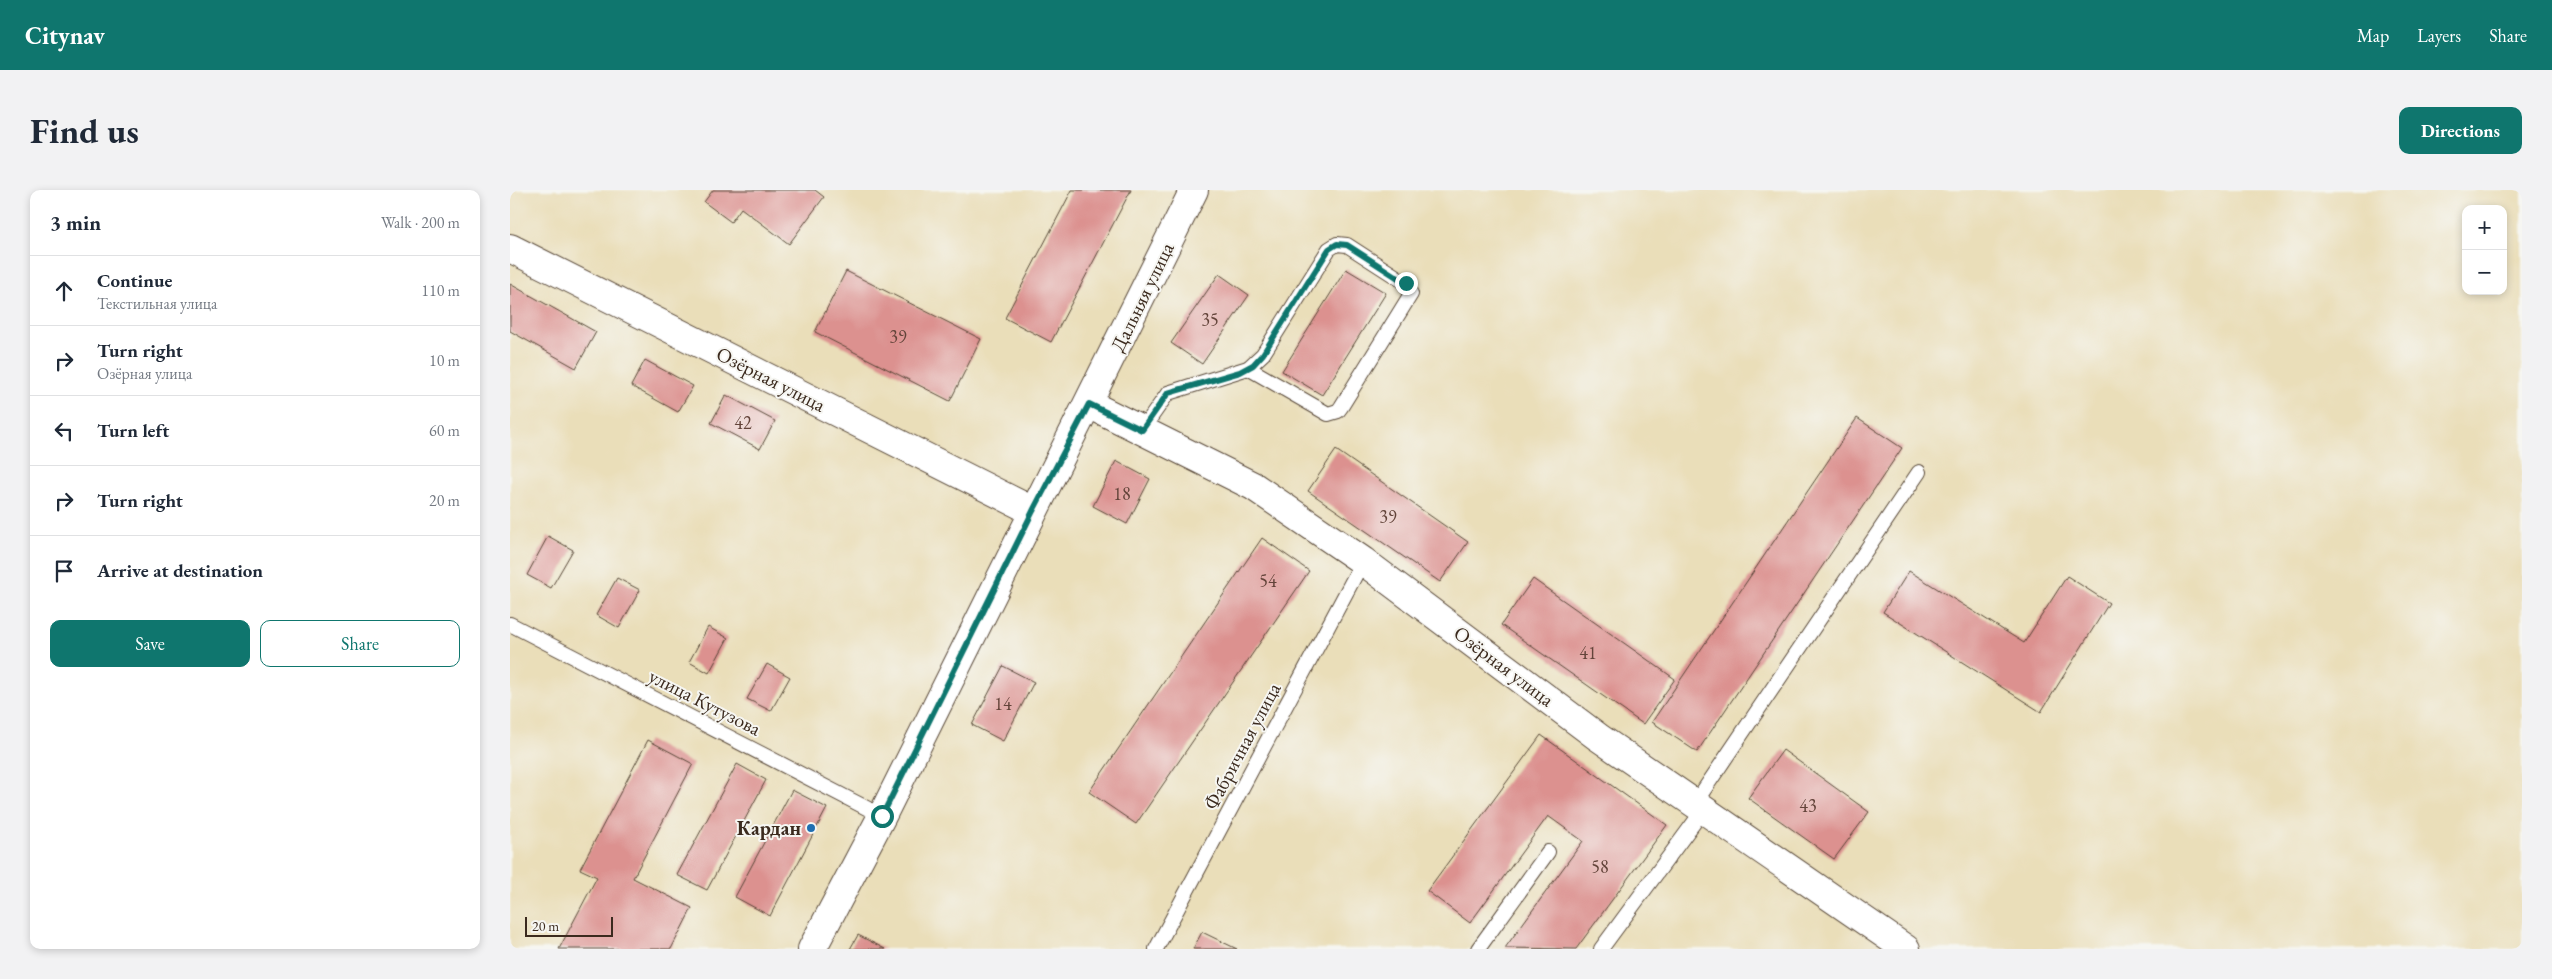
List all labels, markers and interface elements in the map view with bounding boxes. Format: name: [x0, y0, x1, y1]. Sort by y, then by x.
text: Citynav: [25, 20, 105, 51]
text: Map: [2357, 24, 2389, 47]
text: Layers: [2417, 24, 2461, 47]
text: Share: [2489, 24, 2527, 47]
button: Directions: [2399, 107, 2522, 154]
text: Find us: [30, 108, 139, 153]
map controls: [2462, 205, 2507, 295]
button: +: [2462, 205, 2507, 250]
text: 3 min: [50, 209, 101, 236]
text: Walk · 200 m: [381, 212, 460, 233]
street label: Дальняя улица: [1104, 238, 1180, 356]
button: −: [2462, 250, 2507, 295]
text: Continue: [97, 268, 172, 293]
route end: [1395, 272, 1418, 295]
icon: ahead: [50, 277, 78, 305]
text: 110 m: [421, 280, 460, 301]
text: Текстильная улица: [97, 293, 217, 314]
house number: 35: [1201, 308, 1219, 331]
house number: 39: [889, 325, 907, 348]
text: Turn right: [97, 338, 183, 363]
street label: Озёрная улица: [712, 340, 830, 418]
icon: right: [50, 347, 78, 375]
text: 10 m: [429, 350, 460, 371]
text: Озёрная улица: [97, 363, 192, 384]
house number: 42: [734, 411, 752, 434]
icon: left: [50, 417, 78, 445]
text: Turn left: [97, 418, 169, 443]
text: 60 m: [429, 420, 460, 441]
house number: 18: [1113, 482, 1131, 505]
icon: right: [50, 487, 78, 515]
text: Turn right: [97, 488, 183, 513]
text: 20 m: [429, 490, 460, 511]
house number: 39: [1379, 505, 1397, 528]
icon: arrive: [50, 557, 78, 585]
text: Arrive at destination: [97, 558, 263, 583]
house number: 54: [1259, 569, 1277, 592]
button: Save: [50, 620, 250, 667]
button: Share: [260, 620, 460, 667]
street label: Озёрная улица: [1449, 620, 1559, 712]
house number: 41: [1579, 641, 1597, 664]
street label: улица Кутузова: [645, 663, 766, 741]
street label: Фабричная улица: [1198, 678, 1286, 814]
house number: 14: [994, 692, 1012, 715]
house number: 43: [1799, 794, 1817, 817]
route start: [871, 805, 894, 828]
place label: Кардан: [737, 815, 801, 841]
marker: Кардан: [805, 822, 817, 834]
house number: 58: [1591, 855, 1609, 878]
scale bar: [525, 914, 612, 937]
text: 20 m: [532, 917, 559, 935]

